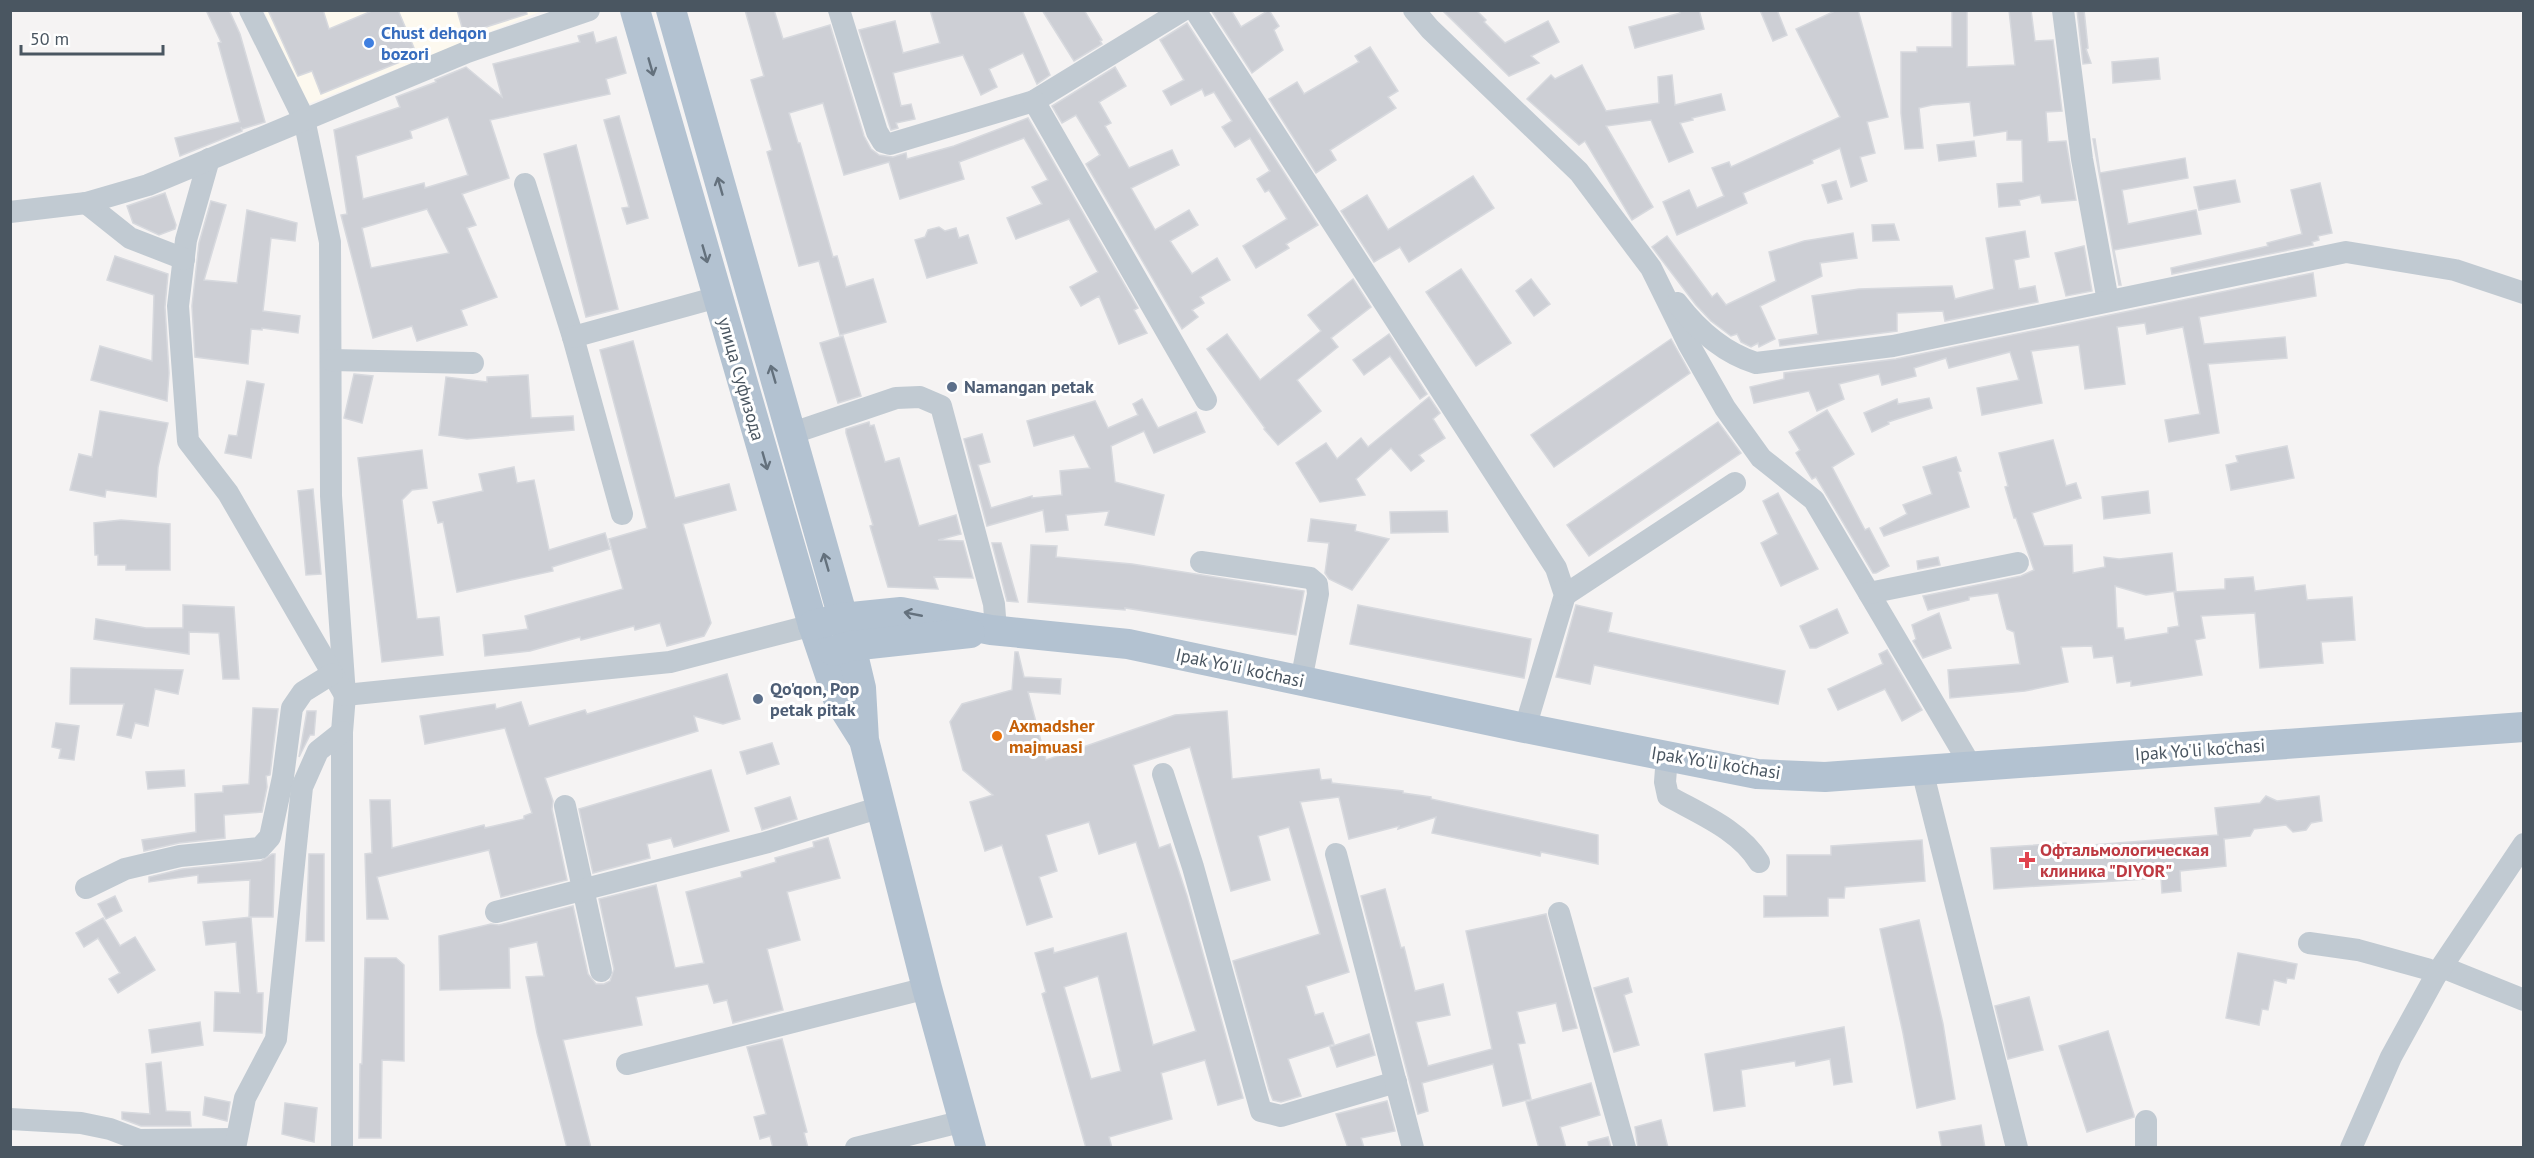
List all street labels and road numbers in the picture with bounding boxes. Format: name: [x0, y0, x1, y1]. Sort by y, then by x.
street label: улица Суфизода: [713, 315, 770, 443]
street label: Ipak Yo'li ko'chasi: [1174, 643, 1306, 692]
street label: Ipak Yo'li ko'chasi: [2134, 733, 2266, 766]
street label: Ipak Yo'li ko'chasi: [1650, 741, 1782, 784]

